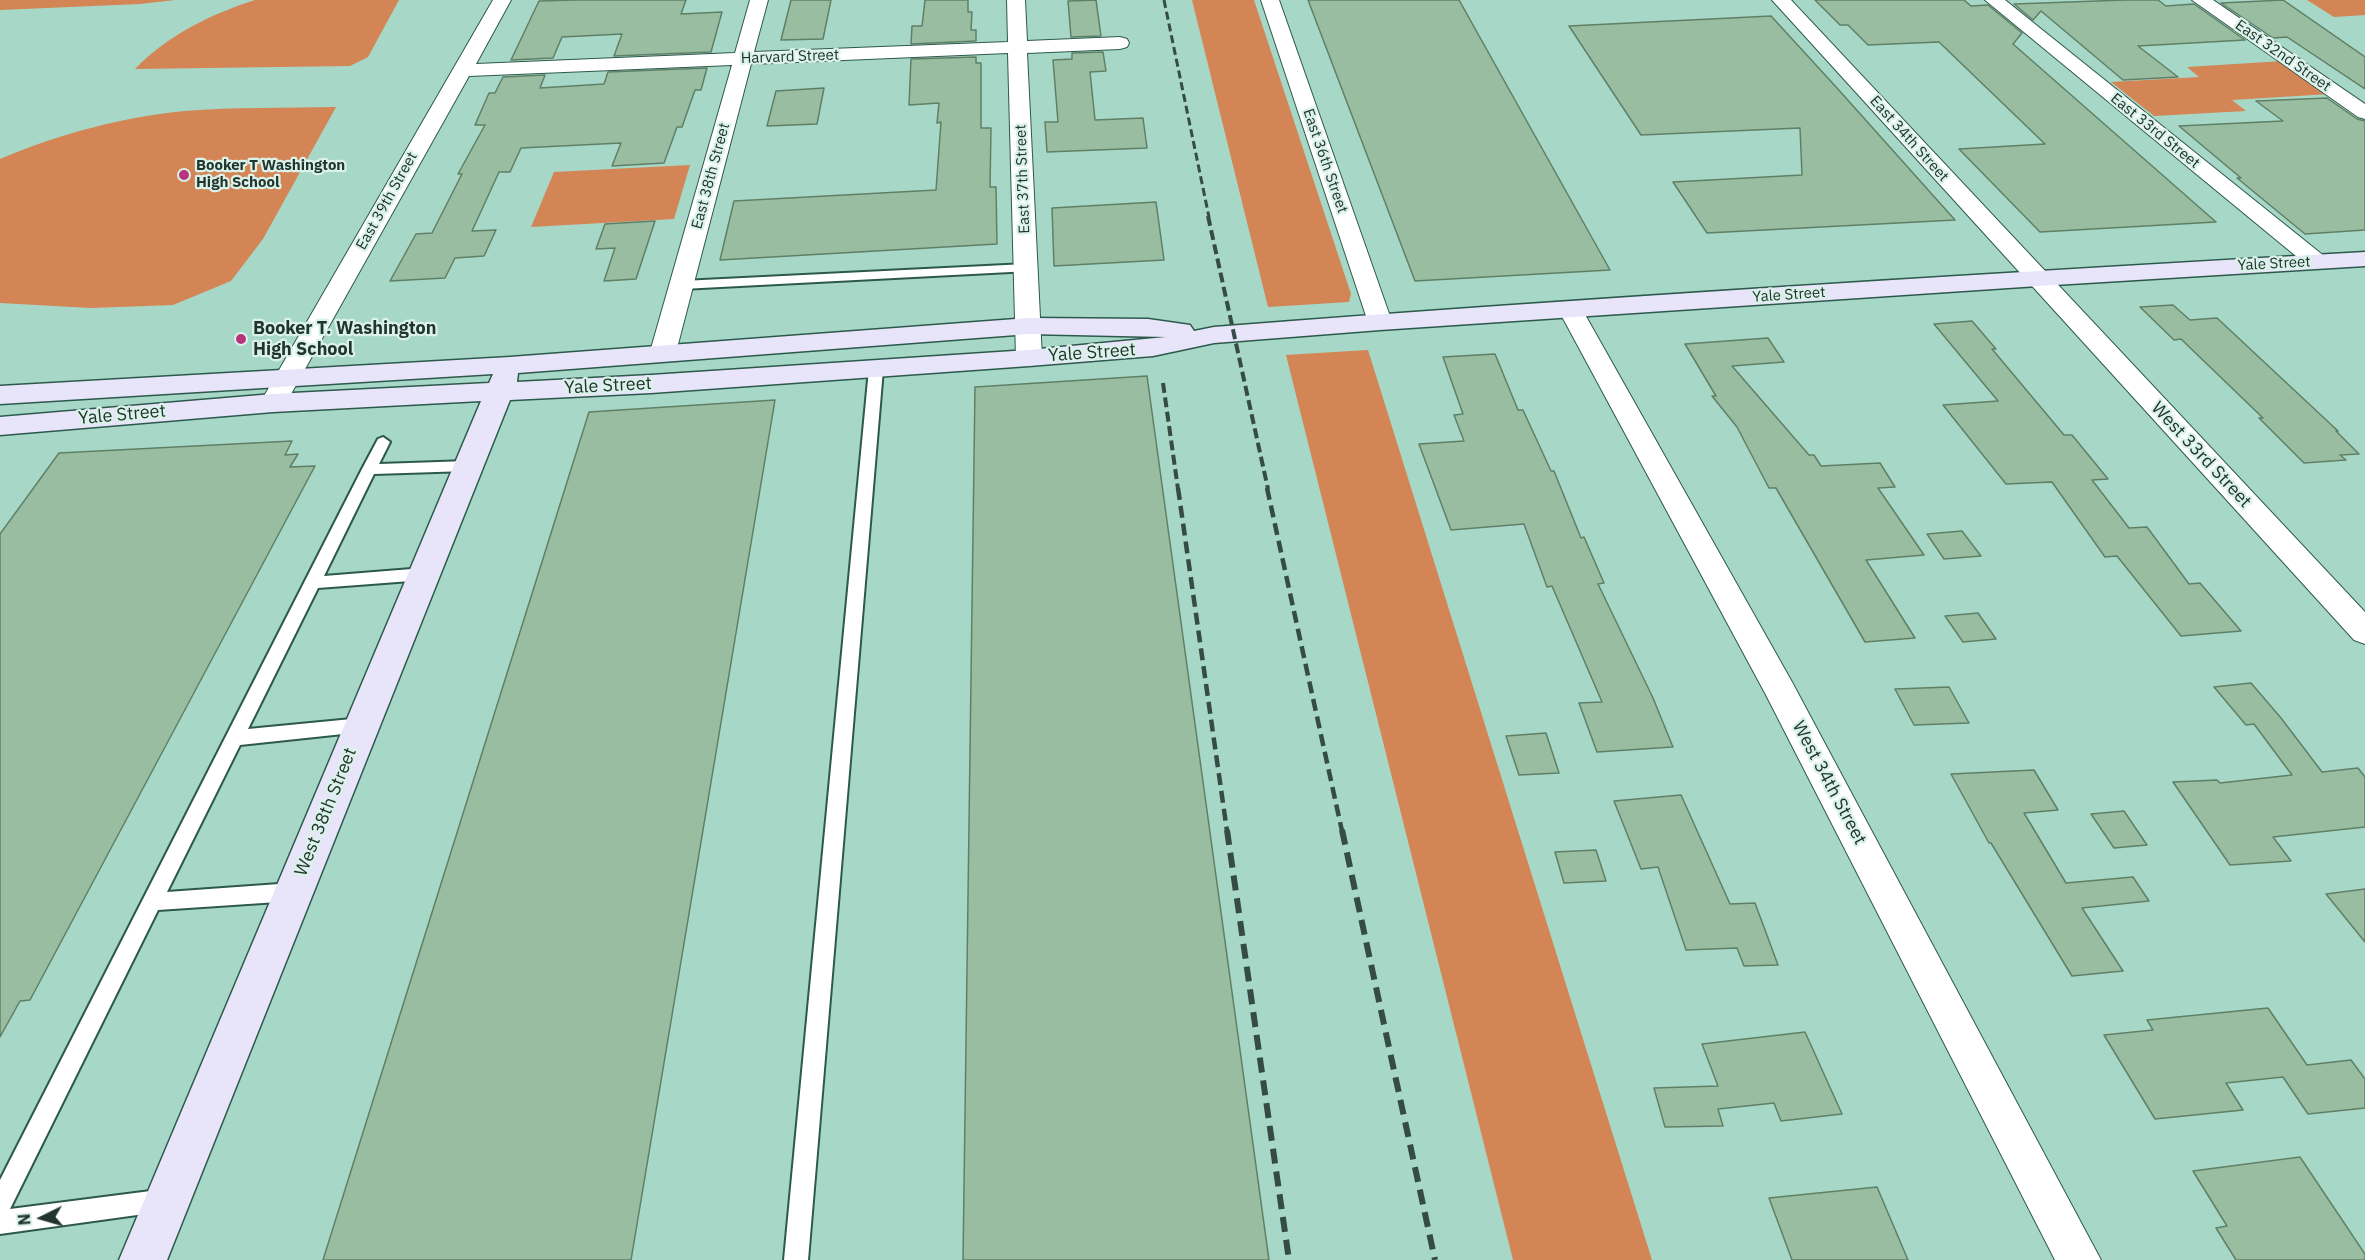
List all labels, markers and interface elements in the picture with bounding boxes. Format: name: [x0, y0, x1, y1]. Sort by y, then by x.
street label: East 32nd Street: [2232, 16, 2334, 96]
street label: Harvard Street: [741, 46, 839, 68]
street label: East 33rd Street: [2107, 90, 2203, 172]
street label: East 34th Street: [1866, 92, 1952, 186]
street label: East 36th Street: [1299, 106, 1351, 216]
street label: East 38th Street: [688, 121, 734, 231]
street label: East 37th Street: [1012, 124, 1034, 234]
street label: East 39th Street: [353, 149, 421, 253]
place label: Booker T Washington High School: [196, 157, 345, 192]
marker: Booker T Washington High School: [177, 168, 191, 182]
street label: Yale Street: [2237, 253, 2311, 275]
street label: Yale Street: [1752, 283, 1826, 307]
place label: Booker T. Washington High School: [253, 318, 436, 360]
marker: Booker T. Washington High School: [234, 332, 248, 346]
street label: Yale Street: [1047, 339, 1137, 367]
street label: Yale Street: [564, 373, 652, 399]
street label: West 33rd Street: [2146, 398, 2256, 512]
street label: Yale Street: [77, 400, 167, 430]
street label: West 34th Street: [1787, 718, 1871, 848]
street label: West 38th Street: [290, 745, 362, 879]
north arrow: [12, 1188, 72, 1248]
text: N: [14, 1213, 35, 1226]

